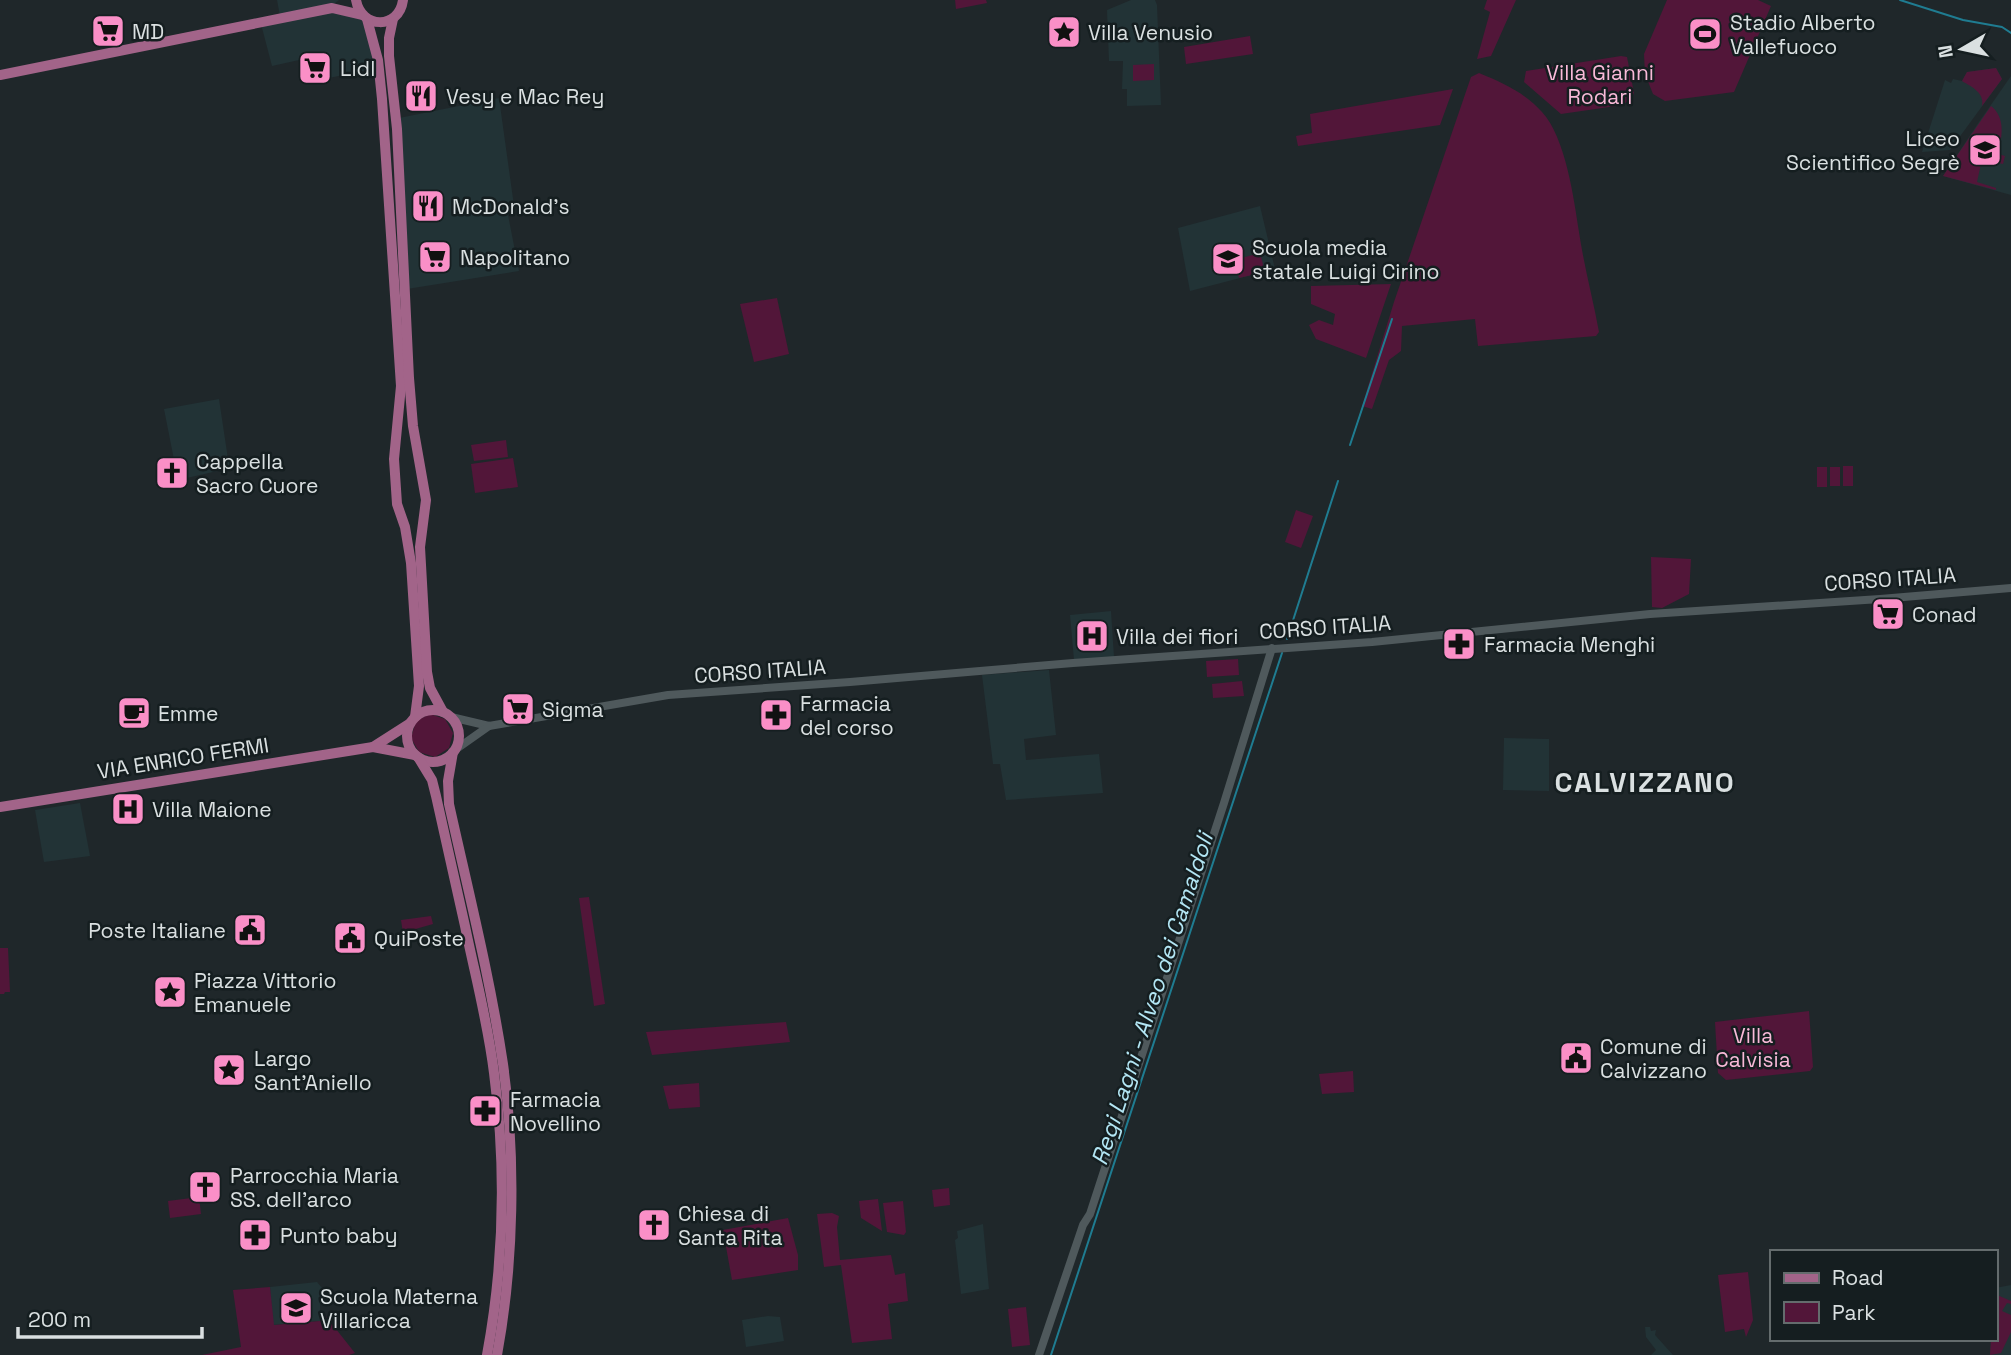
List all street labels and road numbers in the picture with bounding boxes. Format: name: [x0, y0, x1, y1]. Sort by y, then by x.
street label: CORSO ITALIA: [1823, 561, 1957, 597]
street label: CORSO ITALIA: [1258, 609, 1392, 645]
street label: CORSO ITALIA: [693, 653, 827, 689]
street label: VIA ENRICO FERMI: [95, 731, 271, 785]

